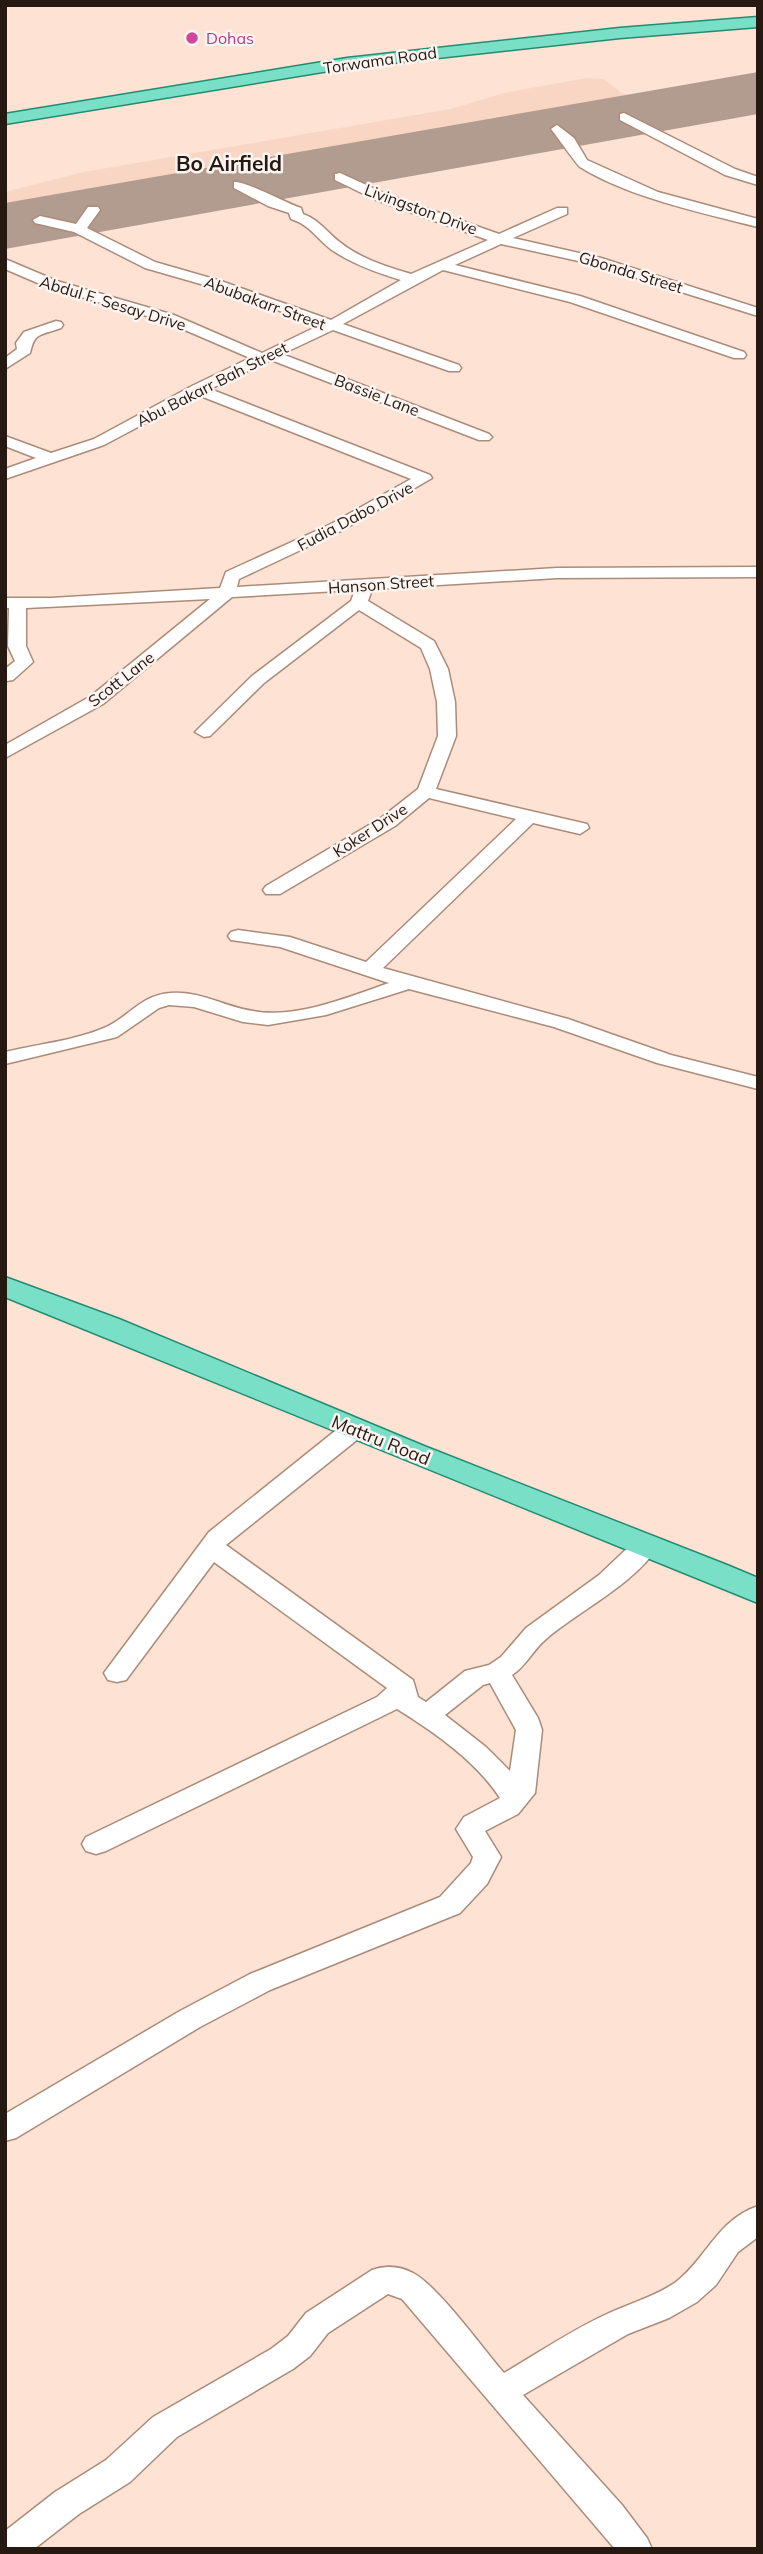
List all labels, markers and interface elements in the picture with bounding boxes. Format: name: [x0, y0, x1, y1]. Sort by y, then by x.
place label: Dohas: [206, 28, 254, 48]
marker: Dohas: [184, 30, 200, 46]
street label: Torwama Road: [322, 42, 438, 78]
district label: Bo Airfield: [176, 150, 282, 176]
street label: Livingston Drive: [362, 179, 480, 239]
street label: Gbonda Street: [577, 247, 686, 297]
street label: Abdul F. Sesay Drive: [37, 271, 189, 335]
street label: Abubakarr Street: [202, 272, 329, 334]
street label: Abu Bakarr Bah Street: [133, 337, 291, 431]
street label: Bassie Lane: [332, 370, 422, 420]
street label: Fudia Dabo Drive: [294, 477, 416, 555]
street label: Hanson Street: [327, 570, 435, 598]
street label: Scott Lane: [84, 647, 158, 711]
street label: Koker Drive: [329, 799, 411, 861]
street label: Mattru Road: [328, 1410, 434, 1470]

